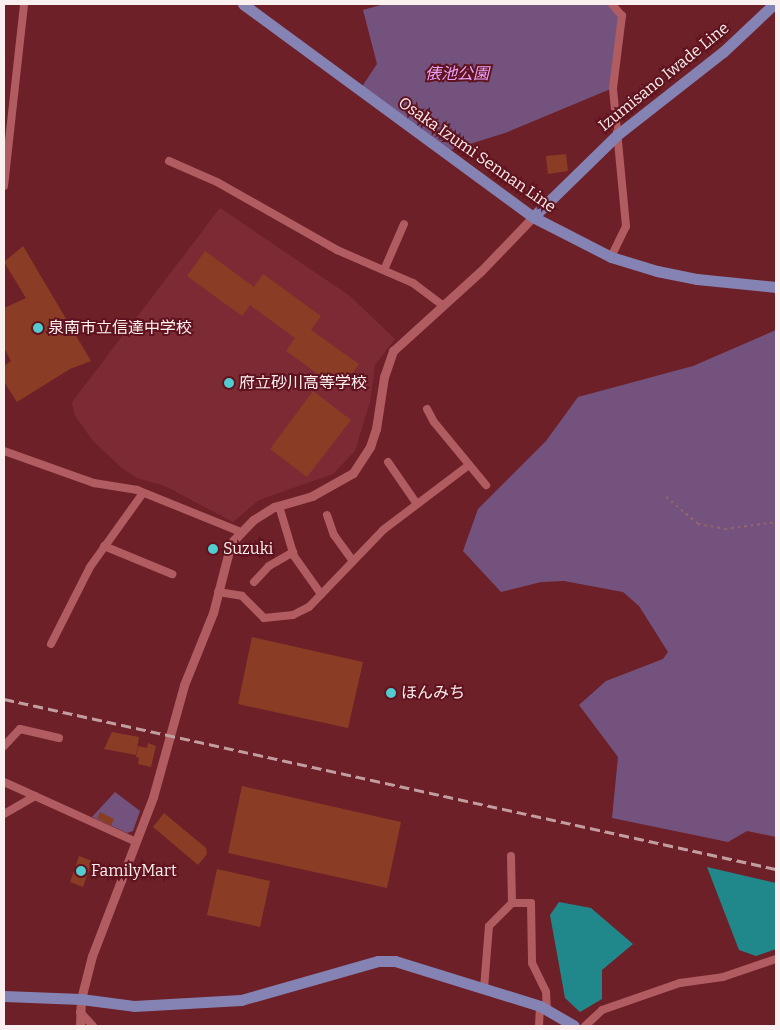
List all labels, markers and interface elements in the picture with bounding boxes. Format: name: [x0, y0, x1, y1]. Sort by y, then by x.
street label: Izumisano Iwade Line: [595, 18, 733, 136]
park label: 俵池公園: [425, 64, 489, 84]
street label: Osaka Izumi Sennan Line: [395, 93, 559, 217]
place label: 泉南市立信達中学校: [48, 318, 192, 338]
marker: 泉南市立信達中学校: [32, 322, 44, 334]
place label: 府立砂川高等学校: [239, 373, 367, 393]
marker: 府立砂川高等学校: [223, 377, 235, 389]
place label: Suzuki: [223, 539, 273, 559]
marker: Suzuki: [207, 543, 219, 555]
place label: ほんみち: [401, 683, 465, 703]
marker: ほんみち: [385, 687, 397, 699]
place label: FamilyMart: [91, 861, 177, 881]
marker: FamilyMart: [75, 865, 87, 877]

